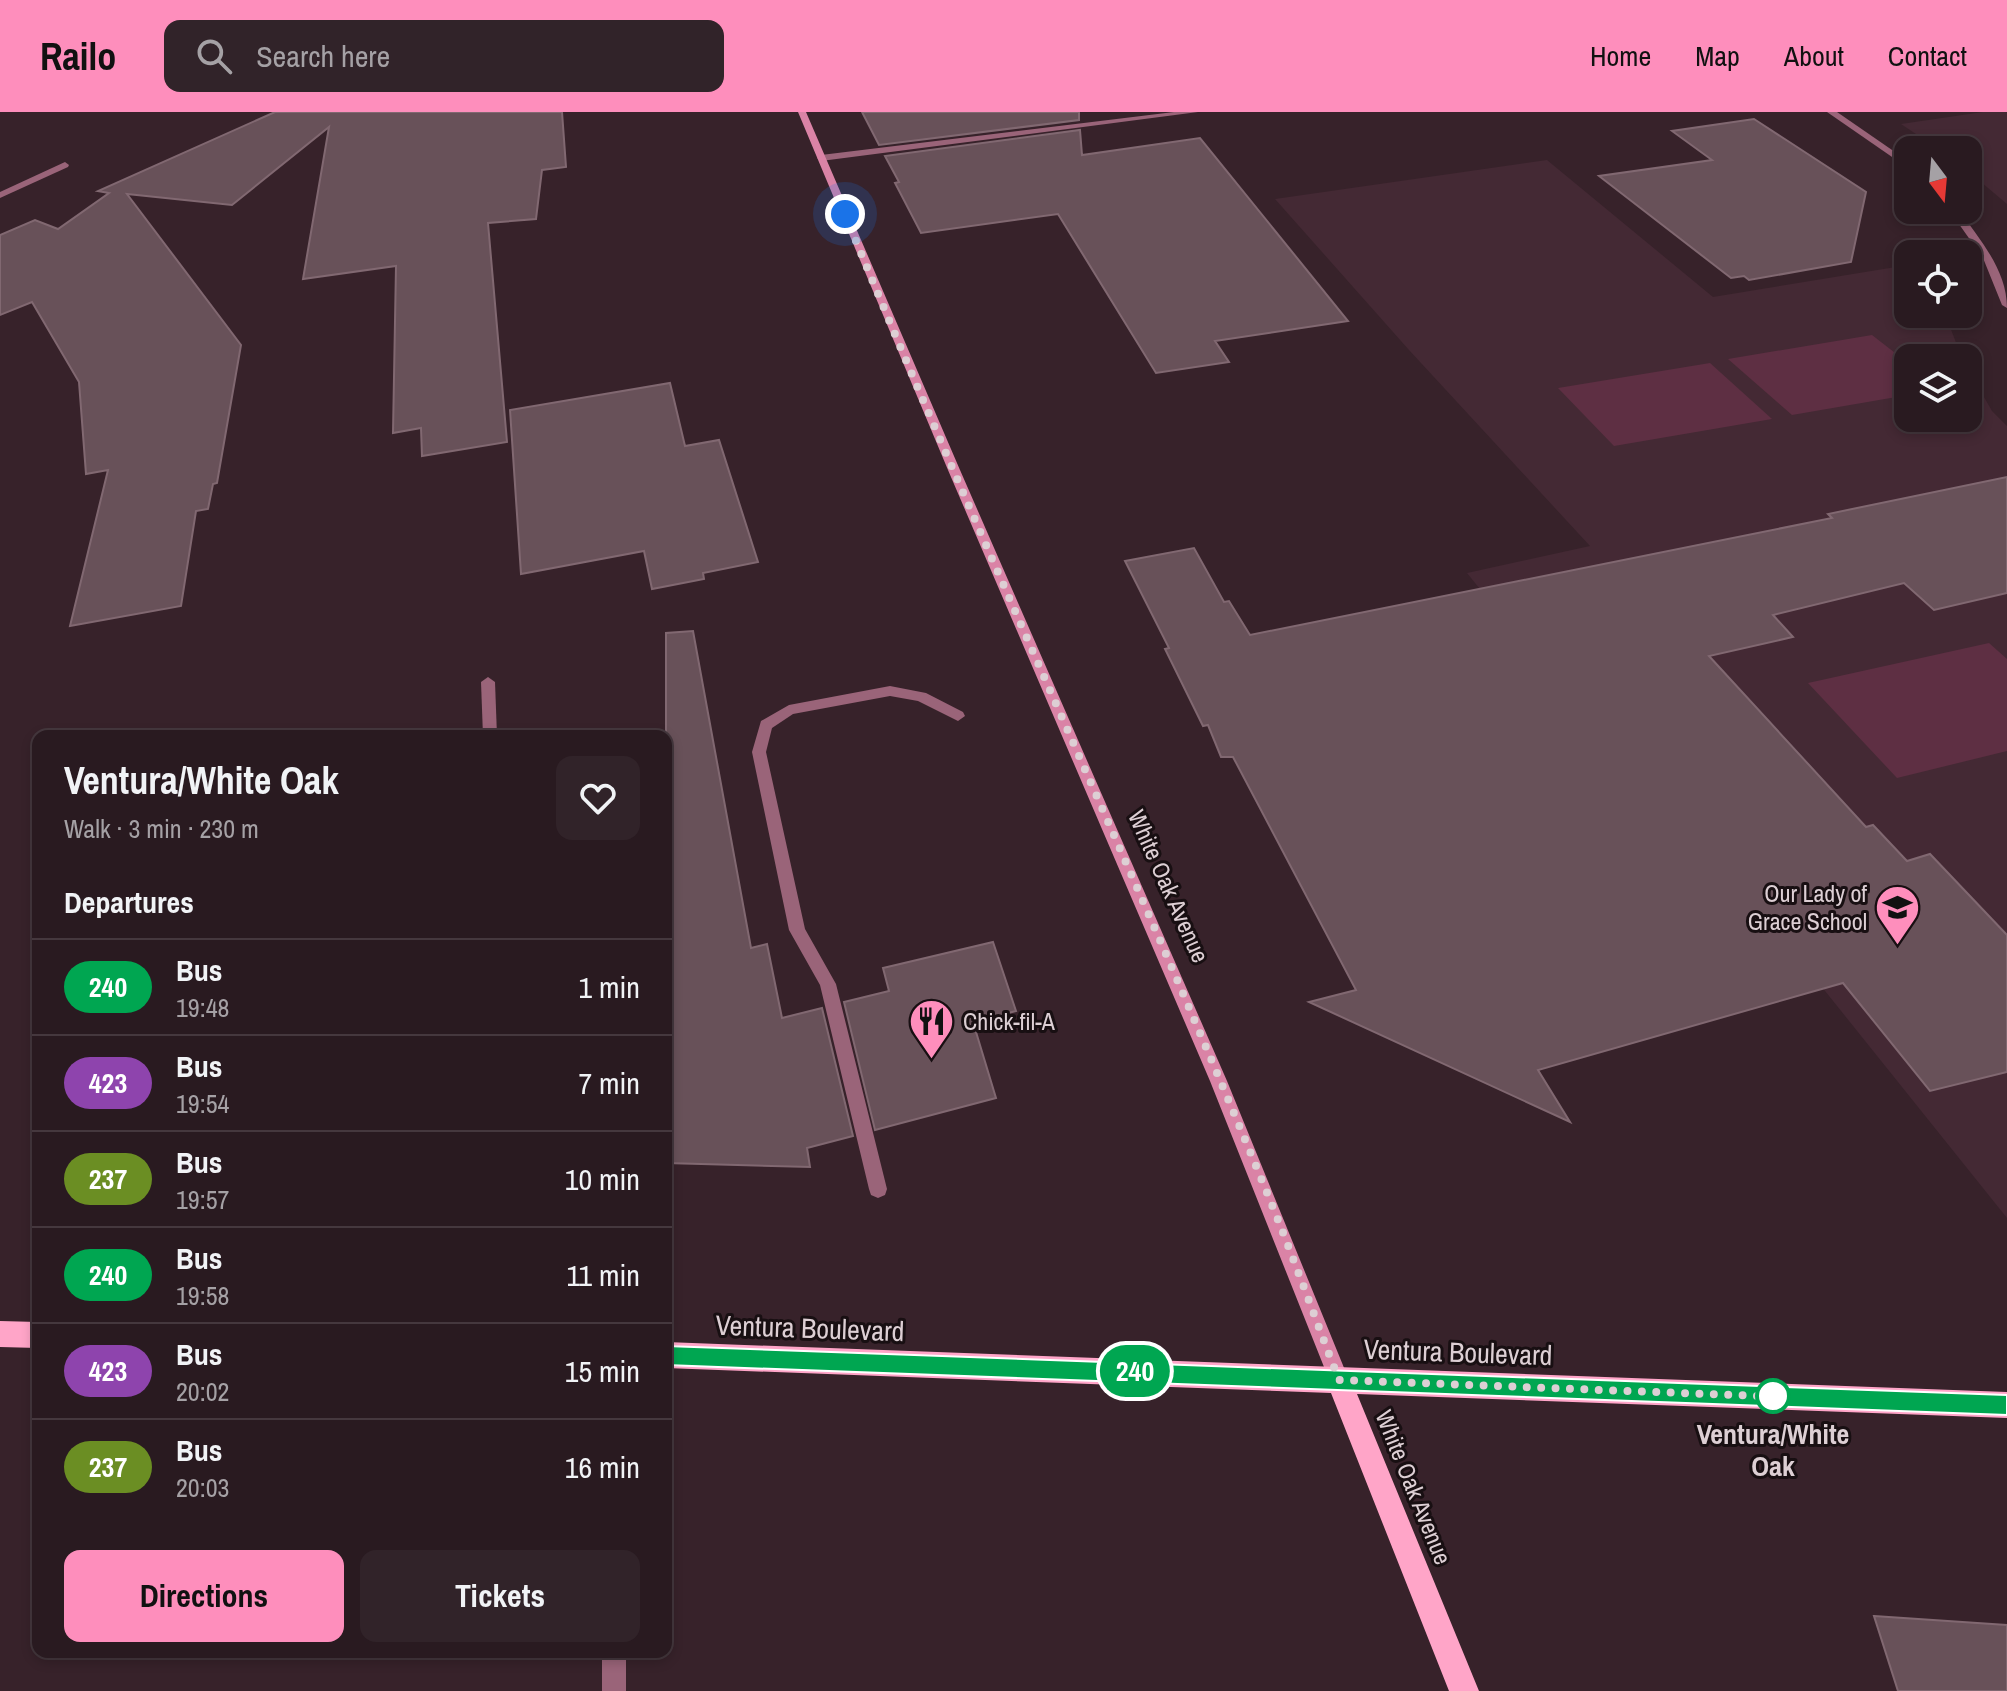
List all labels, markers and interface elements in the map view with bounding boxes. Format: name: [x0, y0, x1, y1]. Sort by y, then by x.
search box: [164, 20, 724, 92]
text: Railo: [40, 31, 116, 82]
icon: search: [192, 34, 236, 78]
text: Search here: [256, 36, 390, 76]
text: Home: [1590, 37, 1651, 75]
text: Map: [1695, 37, 1740, 75]
text: About: [1784, 37, 1844, 75]
text: Contact: [1888, 37, 1967, 75]
north arrow: [1894, 136, 1982, 224]
map controls: [1894, 136, 1982, 432]
your location: [825, 194, 865, 234]
button: locate: [1894, 240, 1982, 328]
button: layers: [1894, 344, 1982, 432]
text: Ventura/White Oak: [64, 755, 339, 806]
button: heart: [556, 756, 640, 840]
street label: White Oak Avenue: [1121, 805, 1217, 967]
text: Walk · 3 min · 230 m: [64, 811, 259, 846]
place label: Our Lady of Grace School: [1748, 877, 1868, 937]
text: Departures: [64, 882, 194, 922]
school or university icon: Our Lady of Grace School: [1874, 883, 1922, 946]
text: Bus: [176, 950, 222, 990]
text: 1 min: [578, 967, 640, 1007]
text: 240: [89, 968, 127, 1006]
text: 19:48: [176, 990, 229, 1025]
restaurant icon: Chick-fil-A: [908, 997, 956, 1060]
place label: Chick-fil-A: [963, 1005, 1056, 1037]
text: Bus: [176, 1046, 222, 1086]
text: 7 min: [578, 1063, 640, 1103]
text: 423: [89, 1064, 127, 1102]
text: 19:54: [176, 1086, 229, 1121]
text: Bus: [176, 1142, 222, 1182]
text: 10 min: [565, 1159, 640, 1199]
text: 237: [89, 1160, 127, 1198]
text: 19:57: [176, 1182, 229, 1217]
text: Bus: [176, 1238, 222, 1278]
text: 11 min: [567, 1255, 640, 1295]
text: 240: [89, 1256, 127, 1294]
text: 19:58: [176, 1278, 229, 1313]
street label: Ventura Boulevard: [715, 1306, 905, 1350]
street label: Ventura Boulevard: [1363, 1330, 1553, 1374]
text: Bus: [176, 1334, 222, 1374]
line badge: 240: [1089, 1345, 1181, 1397]
text: 15 min: [565, 1351, 640, 1391]
text: 423: [89, 1352, 127, 1390]
text: 240: [1116, 1352, 1154, 1390]
text: 20:02: [176, 1374, 229, 1409]
marker: Ventura/White Oak: [1756, 1379, 1790, 1413]
street label: White Oak Avenue: [1368, 1405, 1460, 1569]
place label: Ventura/White Oak: [1697, 1415, 1849, 1485]
text: Bus: [176, 1430, 222, 1470]
text: 16 min: [565, 1447, 640, 1487]
text: 237: [89, 1448, 127, 1486]
text: 20:03: [176, 1470, 229, 1505]
button: Directions: [64, 1550, 344, 1642]
button: Tickets: [360, 1550, 640, 1642]

